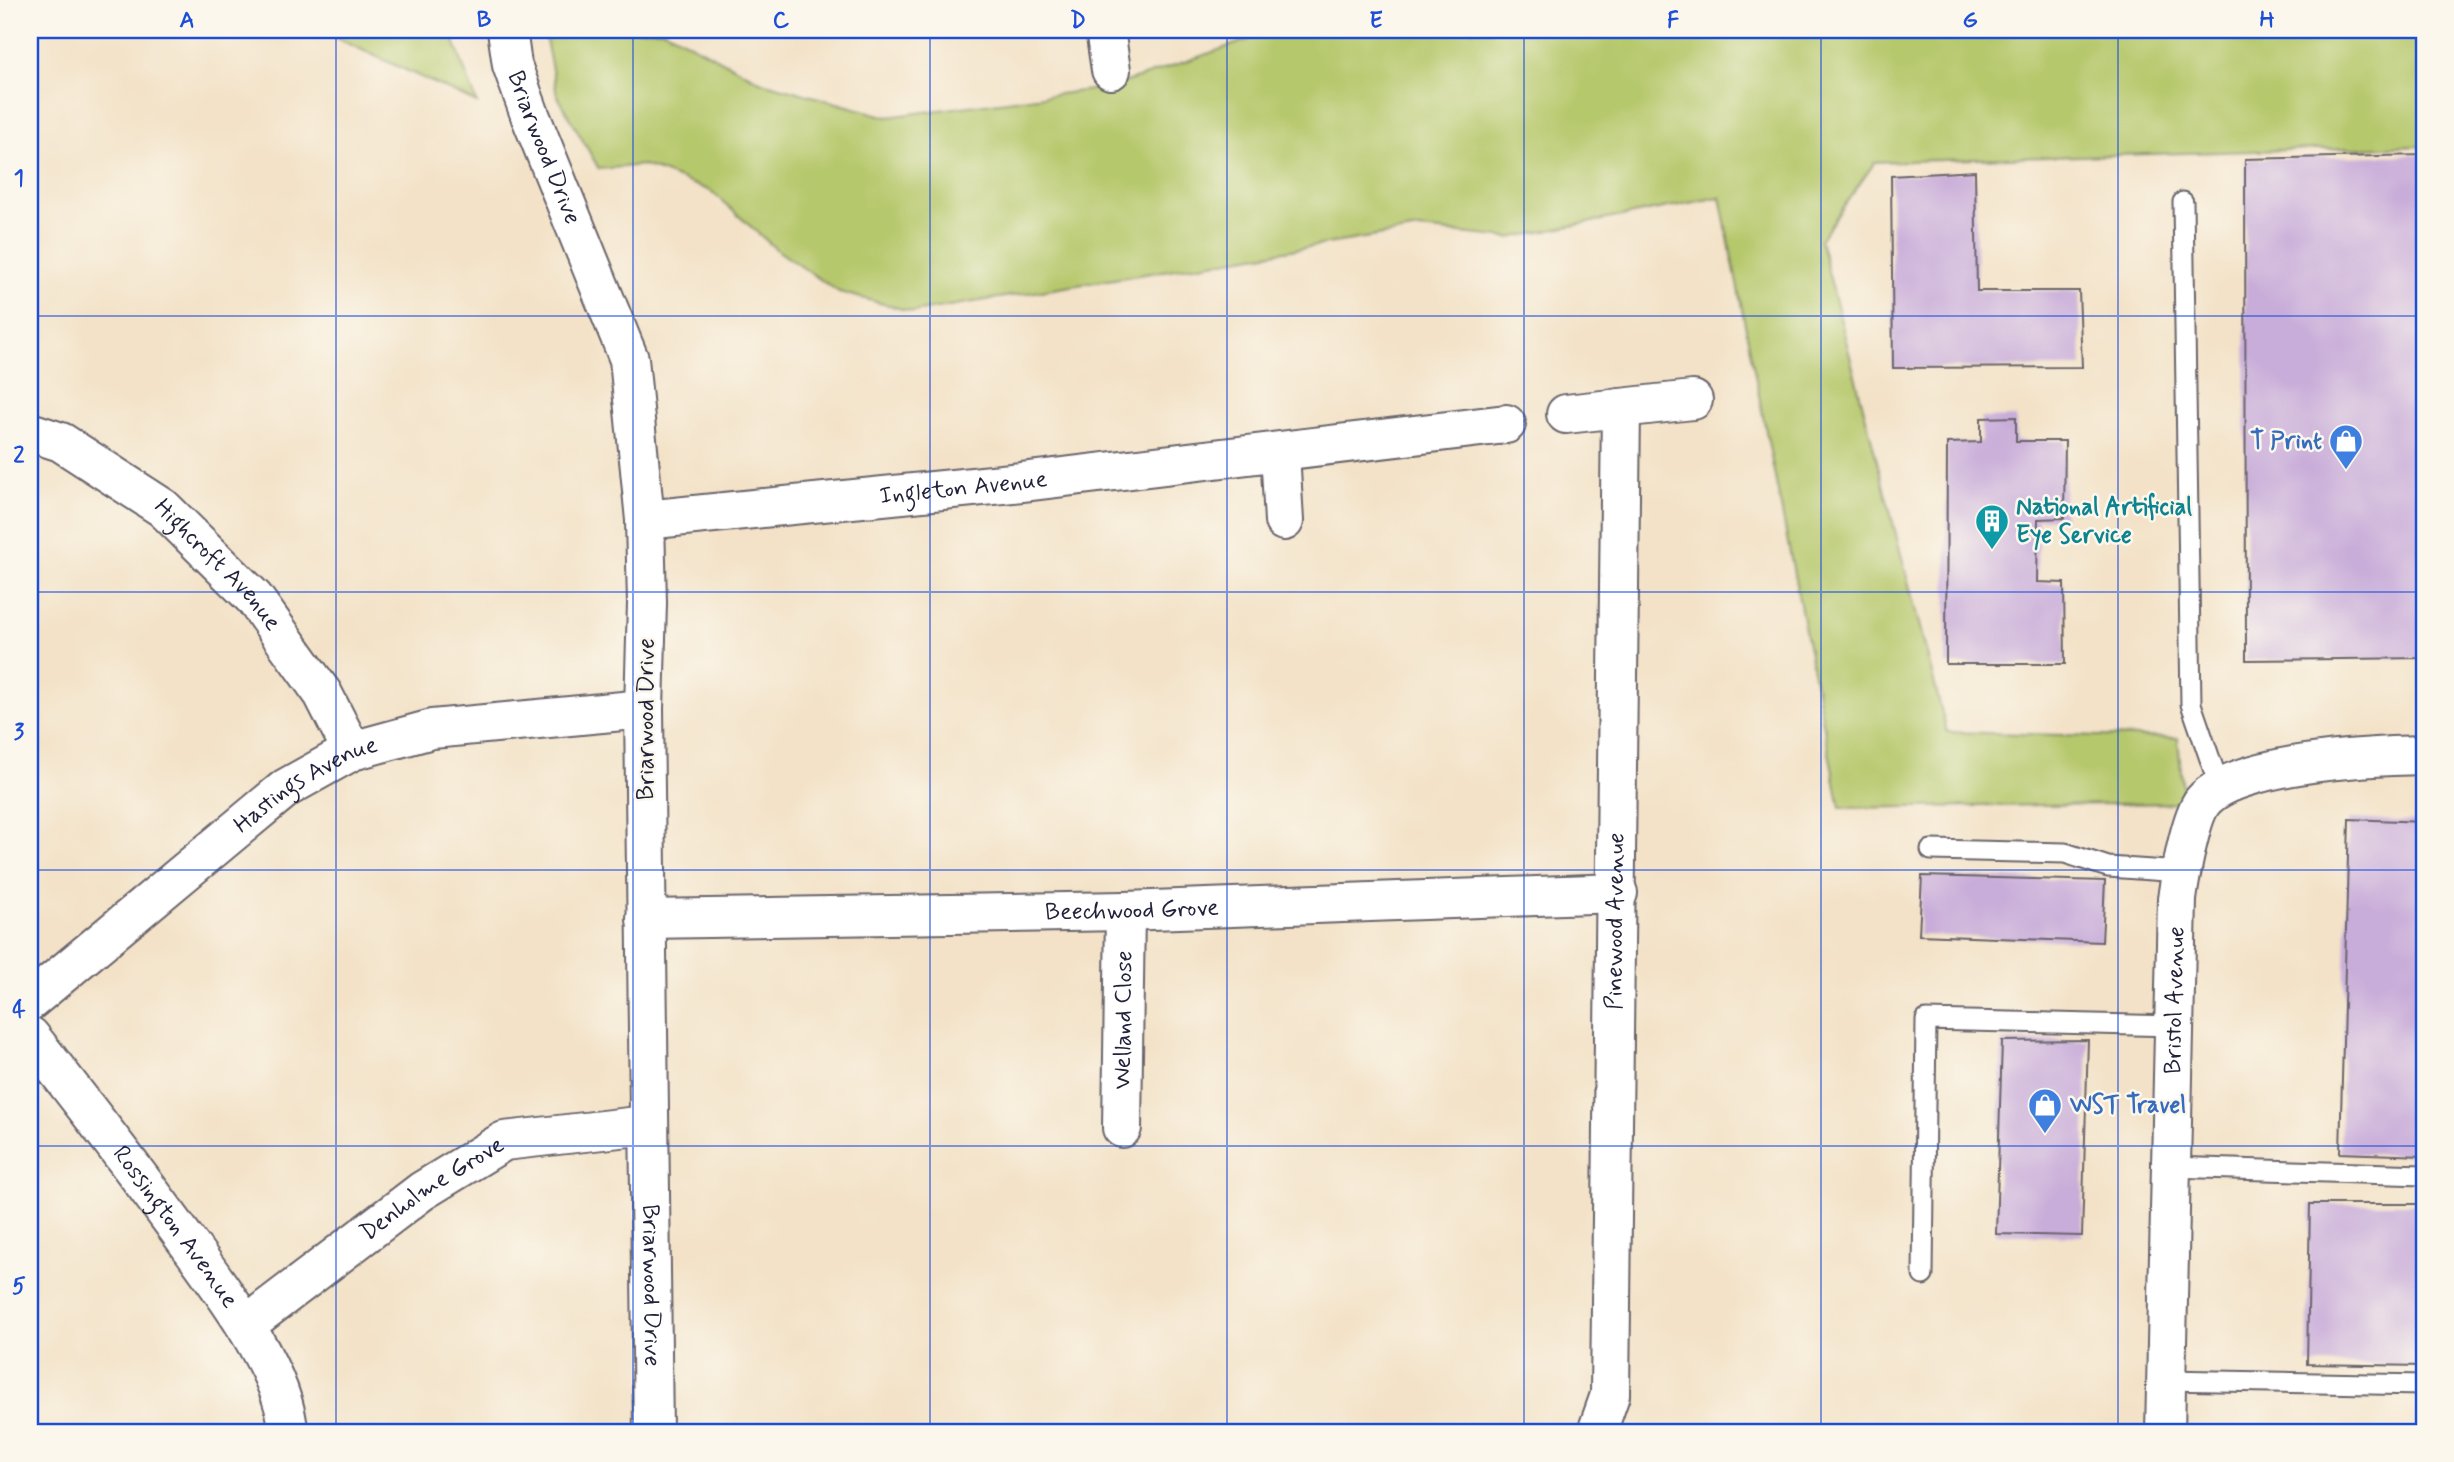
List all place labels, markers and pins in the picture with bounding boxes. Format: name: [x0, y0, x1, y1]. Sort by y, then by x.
shop icon: T Print: [2327, 422, 2365, 471]
place label: T Print: [2250, 426, 2322, 457]
place label: National Artificial Eye Service: [2016, 492, 2192, 551]
building icon: National Artificial Eye Service: [1973, 502, 2011, 551]
shop icon: WST Travel: [2026, 1086, 2064, 1135]
place label: WST Travel: [2069, 1090, 2186, 1121]

